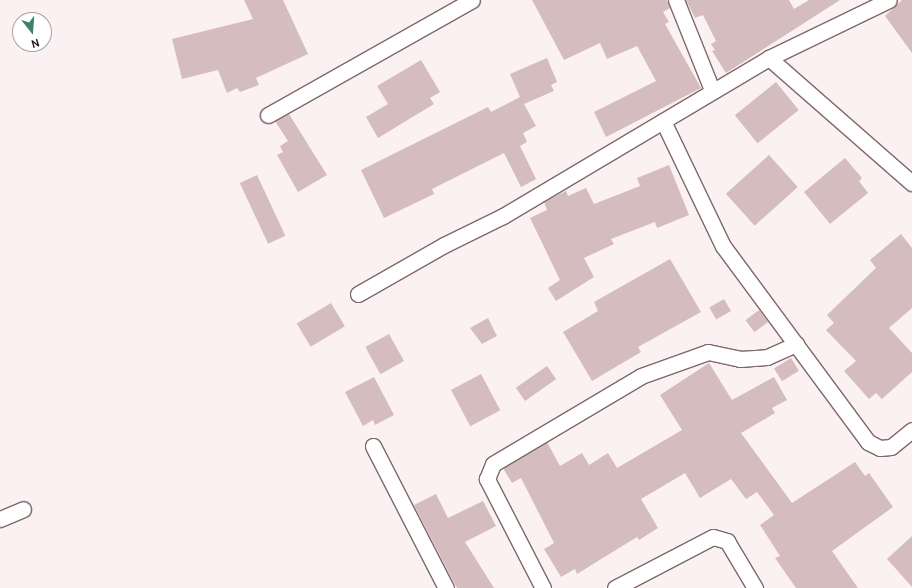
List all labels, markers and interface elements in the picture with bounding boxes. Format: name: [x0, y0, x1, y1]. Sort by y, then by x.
north arrow: [12, 12, 52, 52]
text: N: [29, 35, 41, 50]

